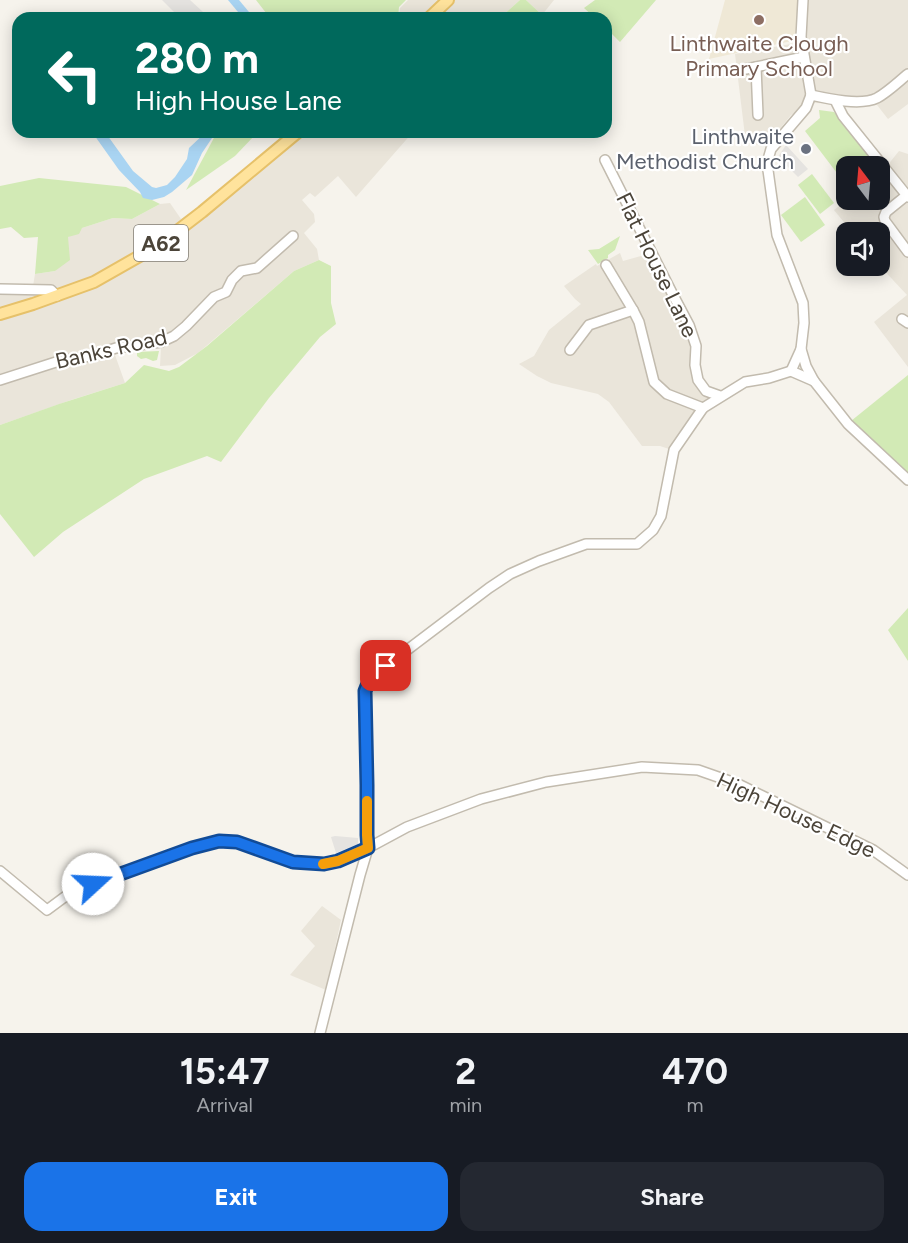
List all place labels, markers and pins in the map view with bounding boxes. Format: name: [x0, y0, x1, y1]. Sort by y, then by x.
marker: Linthwaite Clough Primary School: [752, 13, 766, 27]
place label: Linthwaite Clough Primary School: [669, 30, 849, 82]
place label: Linthwaite Methodist Church: [616, 123, 794, 175]
marker: Linthwaite Methodist Church: [799, 142, 813, 156]
pin: [360, 640, 411, 691]

